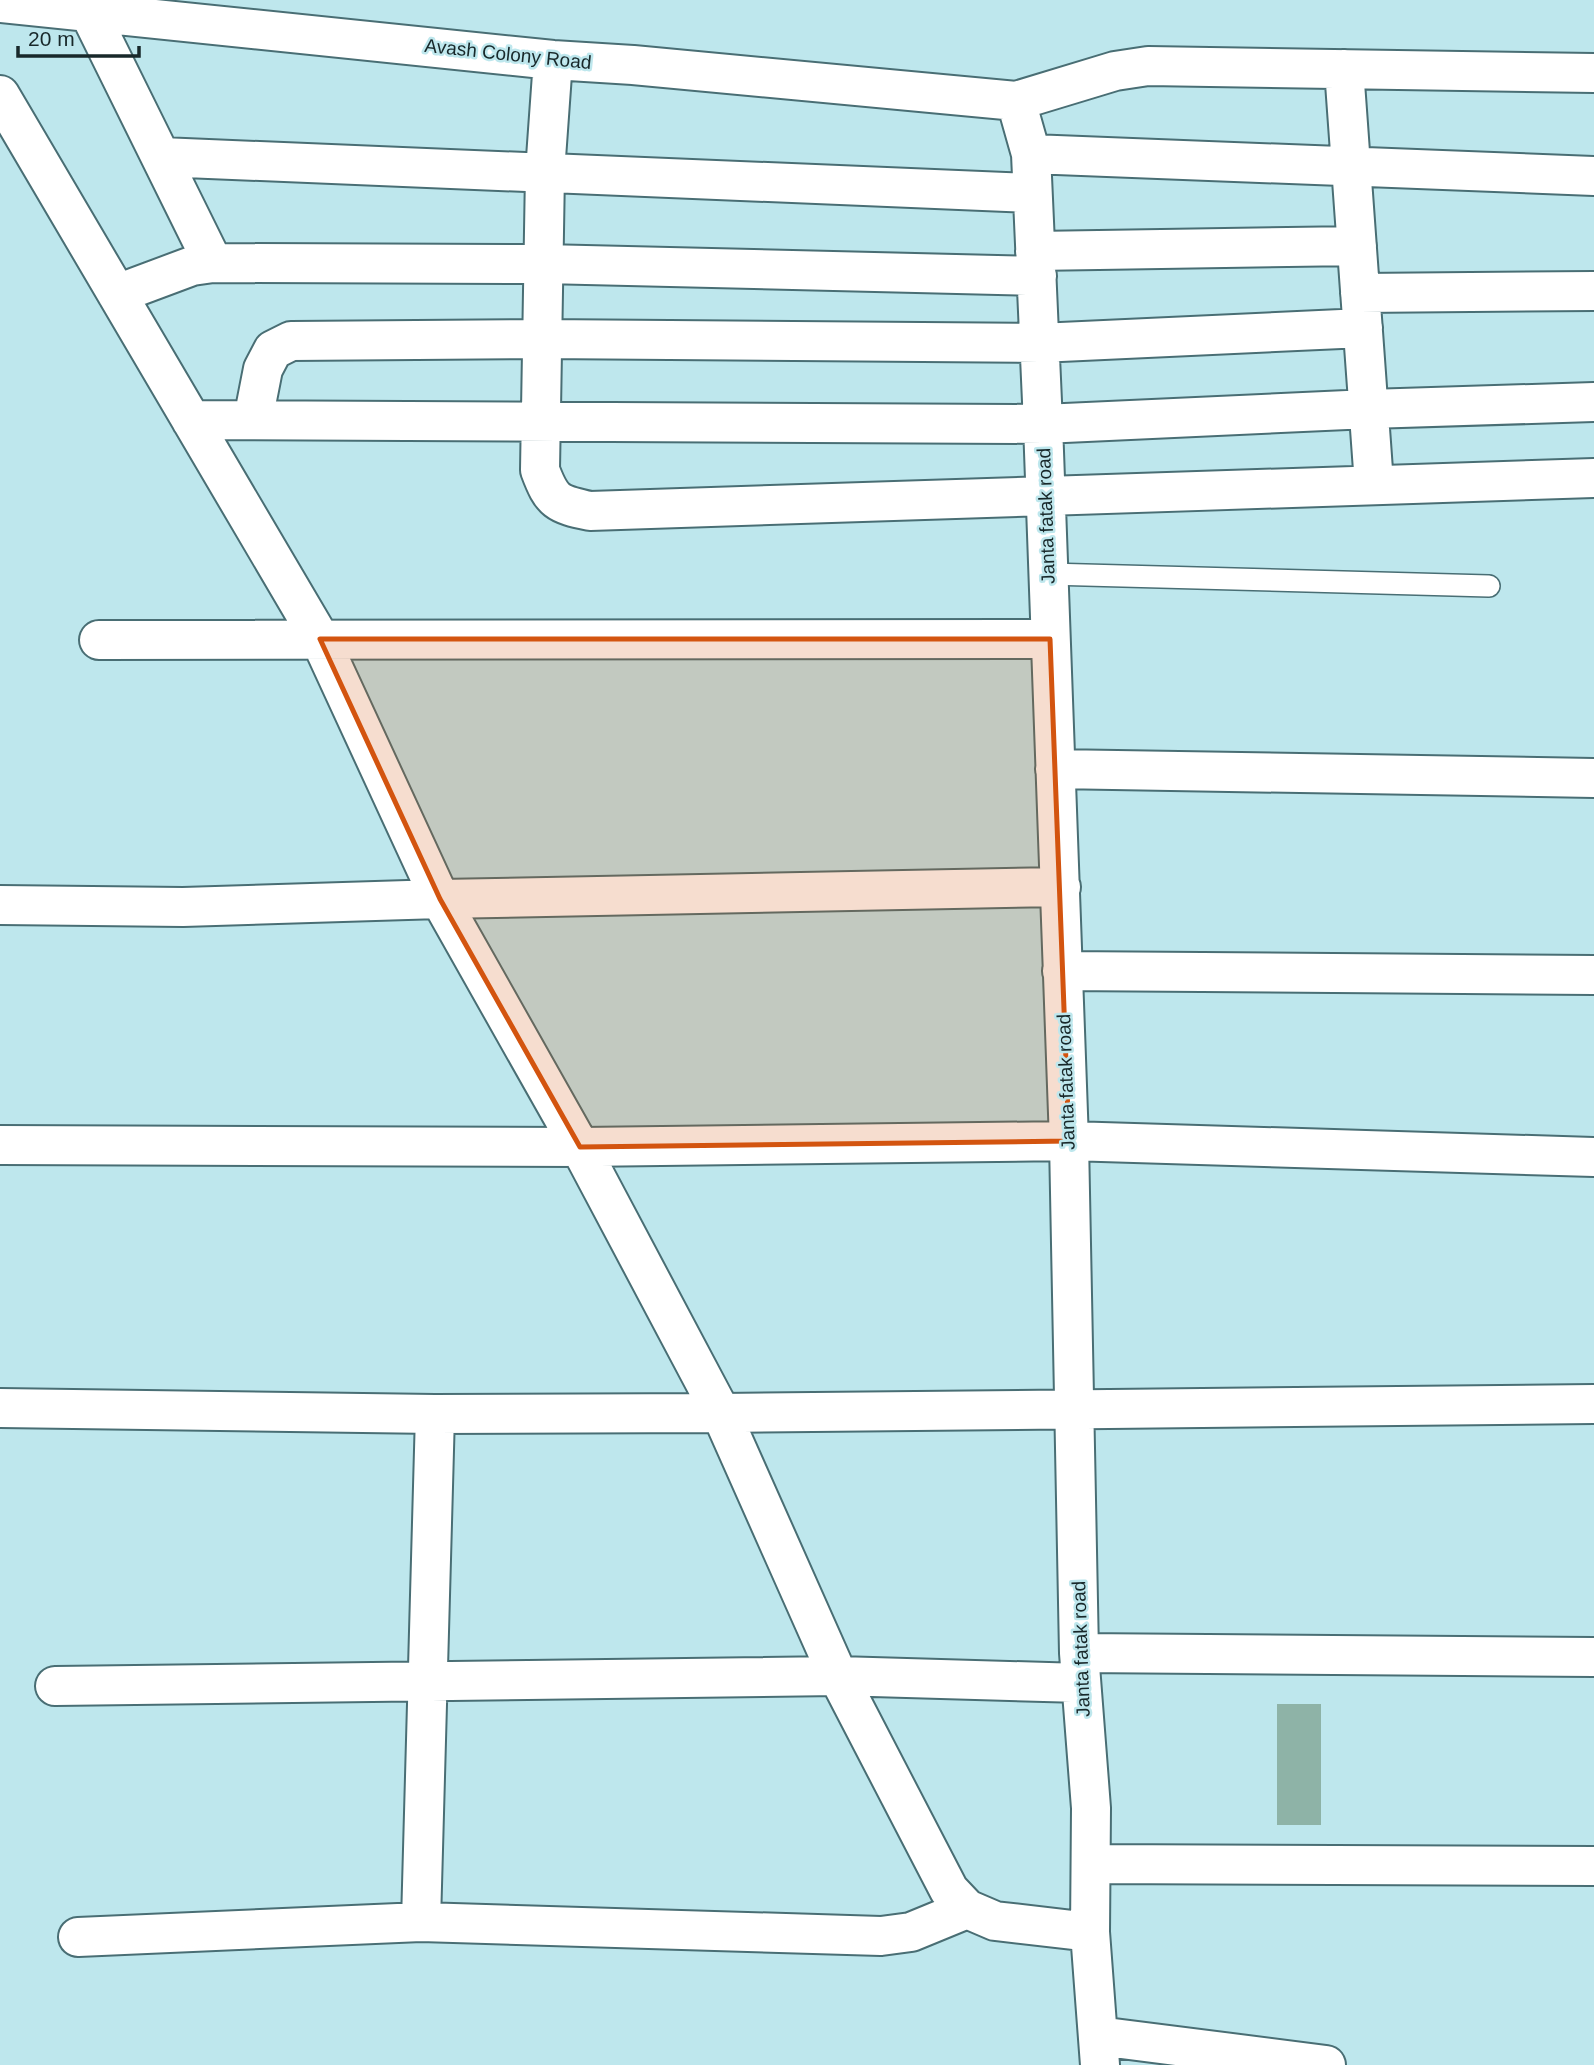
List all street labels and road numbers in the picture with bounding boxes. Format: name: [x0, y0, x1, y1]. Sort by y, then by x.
street label: Avash Colony Road: [424, 35, 592, 73]
street label: Janta fatak road: [1033, 448, 1059, 584]
street label: Janta fatak road: [1053, 1014, 1079, 1150]
street label: Janta fatak road: [1068, 1581, 1094, 1717]

